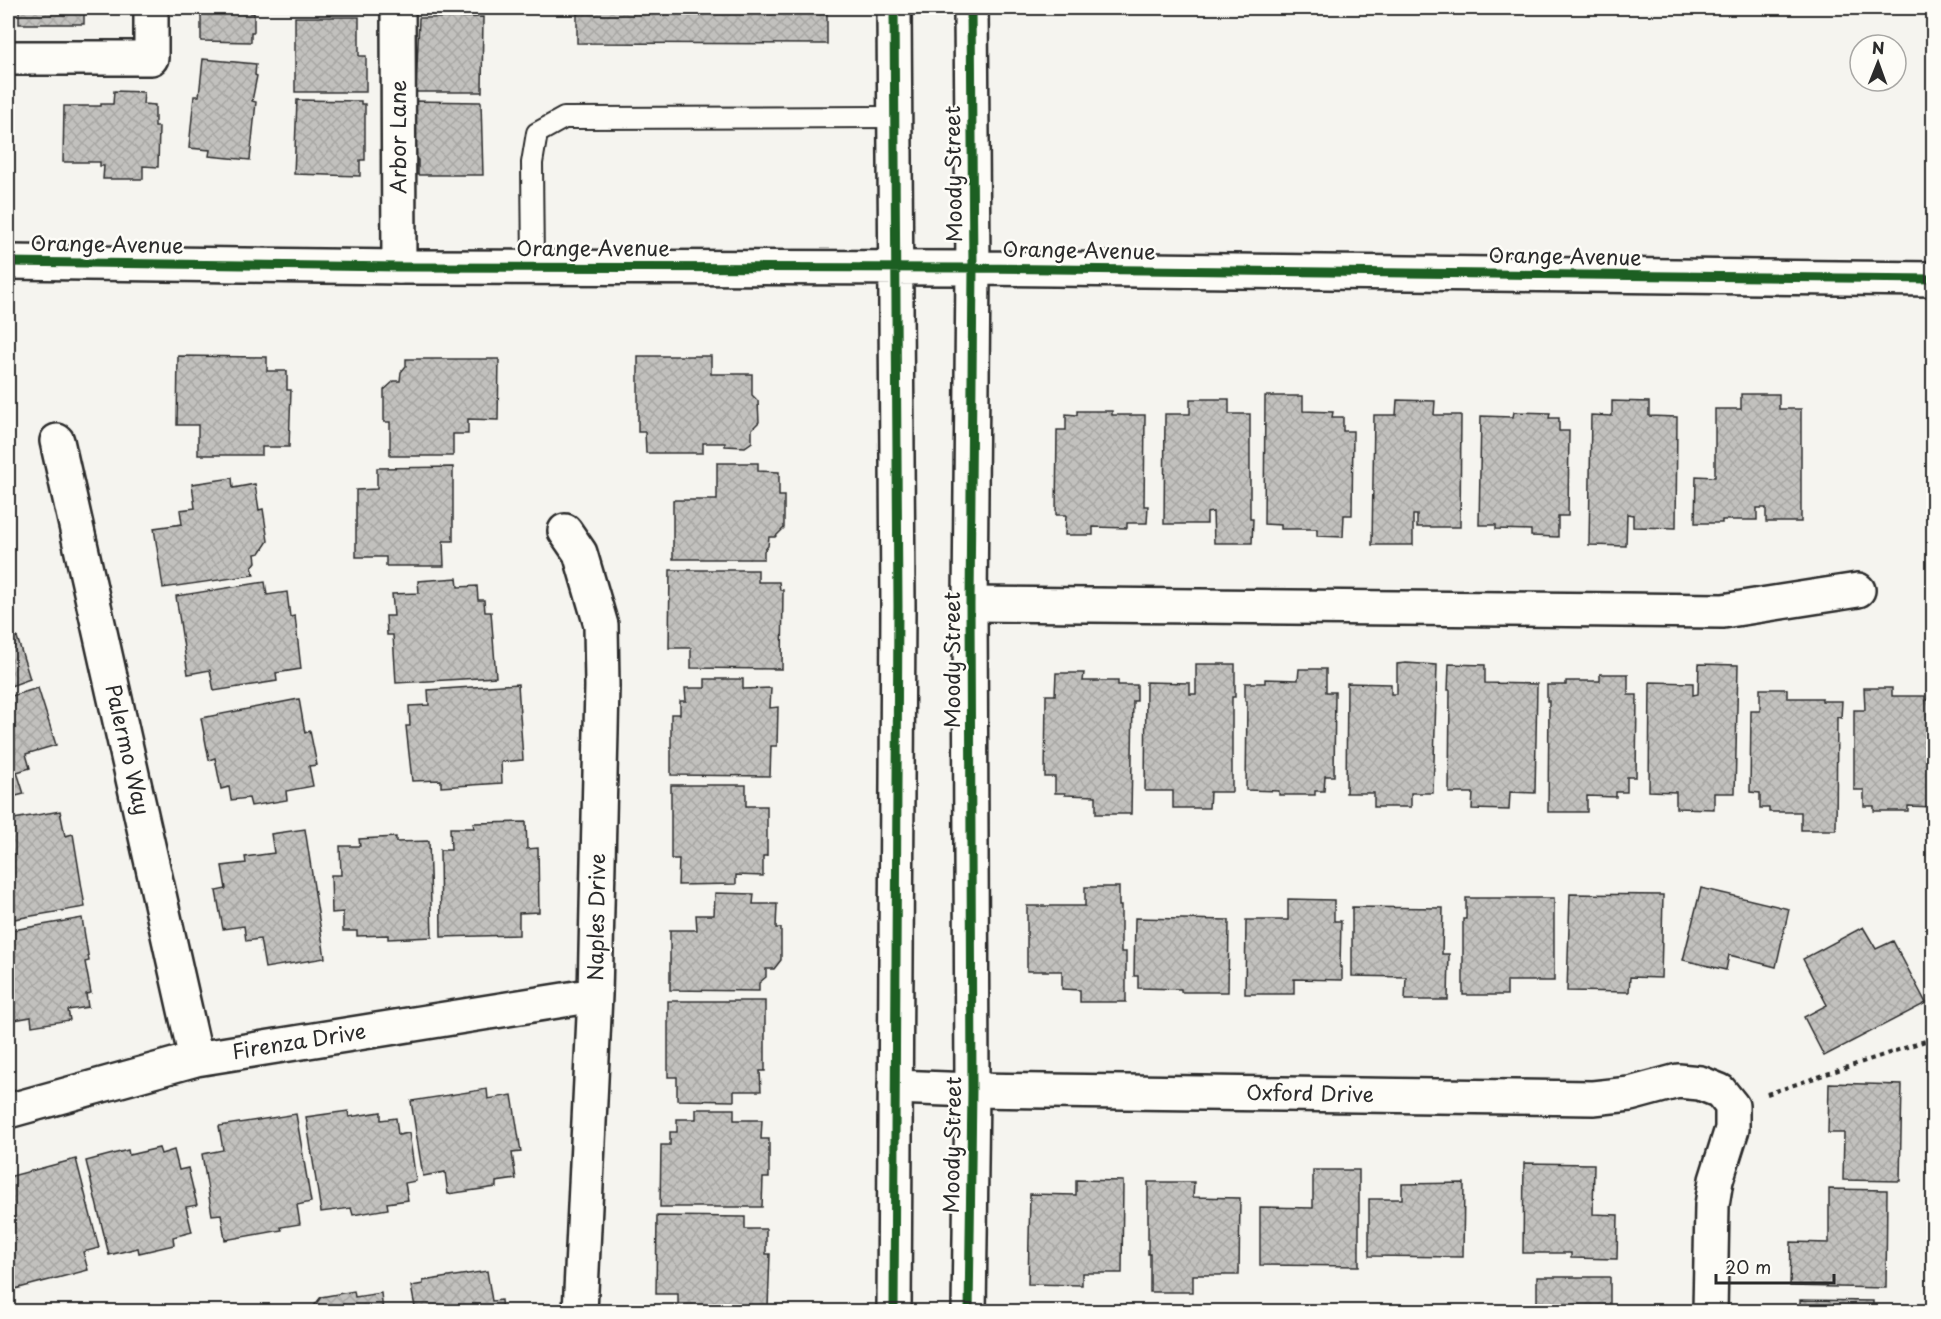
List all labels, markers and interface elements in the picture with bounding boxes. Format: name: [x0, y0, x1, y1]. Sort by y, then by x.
north arrow: [1848, 33, 1908, 93]
text: N: [1872, 35, 1885, 59]
street label: Arbor Lane: [381, 80, 413, 194]
street label: Moody Street: [935, 105, 969, 243]
street label: Orange Avenue: [30, 226, 184, 260]
street label: Orange Avenue: [516, 231, 670, 263]
street label: Orange Avenue: [1002, 232, 1156, 266]
street label: Orange Avenue: [1488, 238, 1642, 272]
street label: Moody Street: [935, 592, 967, 728]
street label: Palermo Way: [98, 681, 160, 818]
street label: Naples Drive: [578, 853, 612, 981]
street label: Firenza Drive: [230, 1014, 368, 1066]
street label: Oxford Drive: [1246, 1075, 1374, 1109]
street label: Moody Street: [934, 1076, 968, 1214]
scale bar: [1716, 1247, 1834, 1285]
text: 20 m: [1725, 1253, 1771, 1280]

